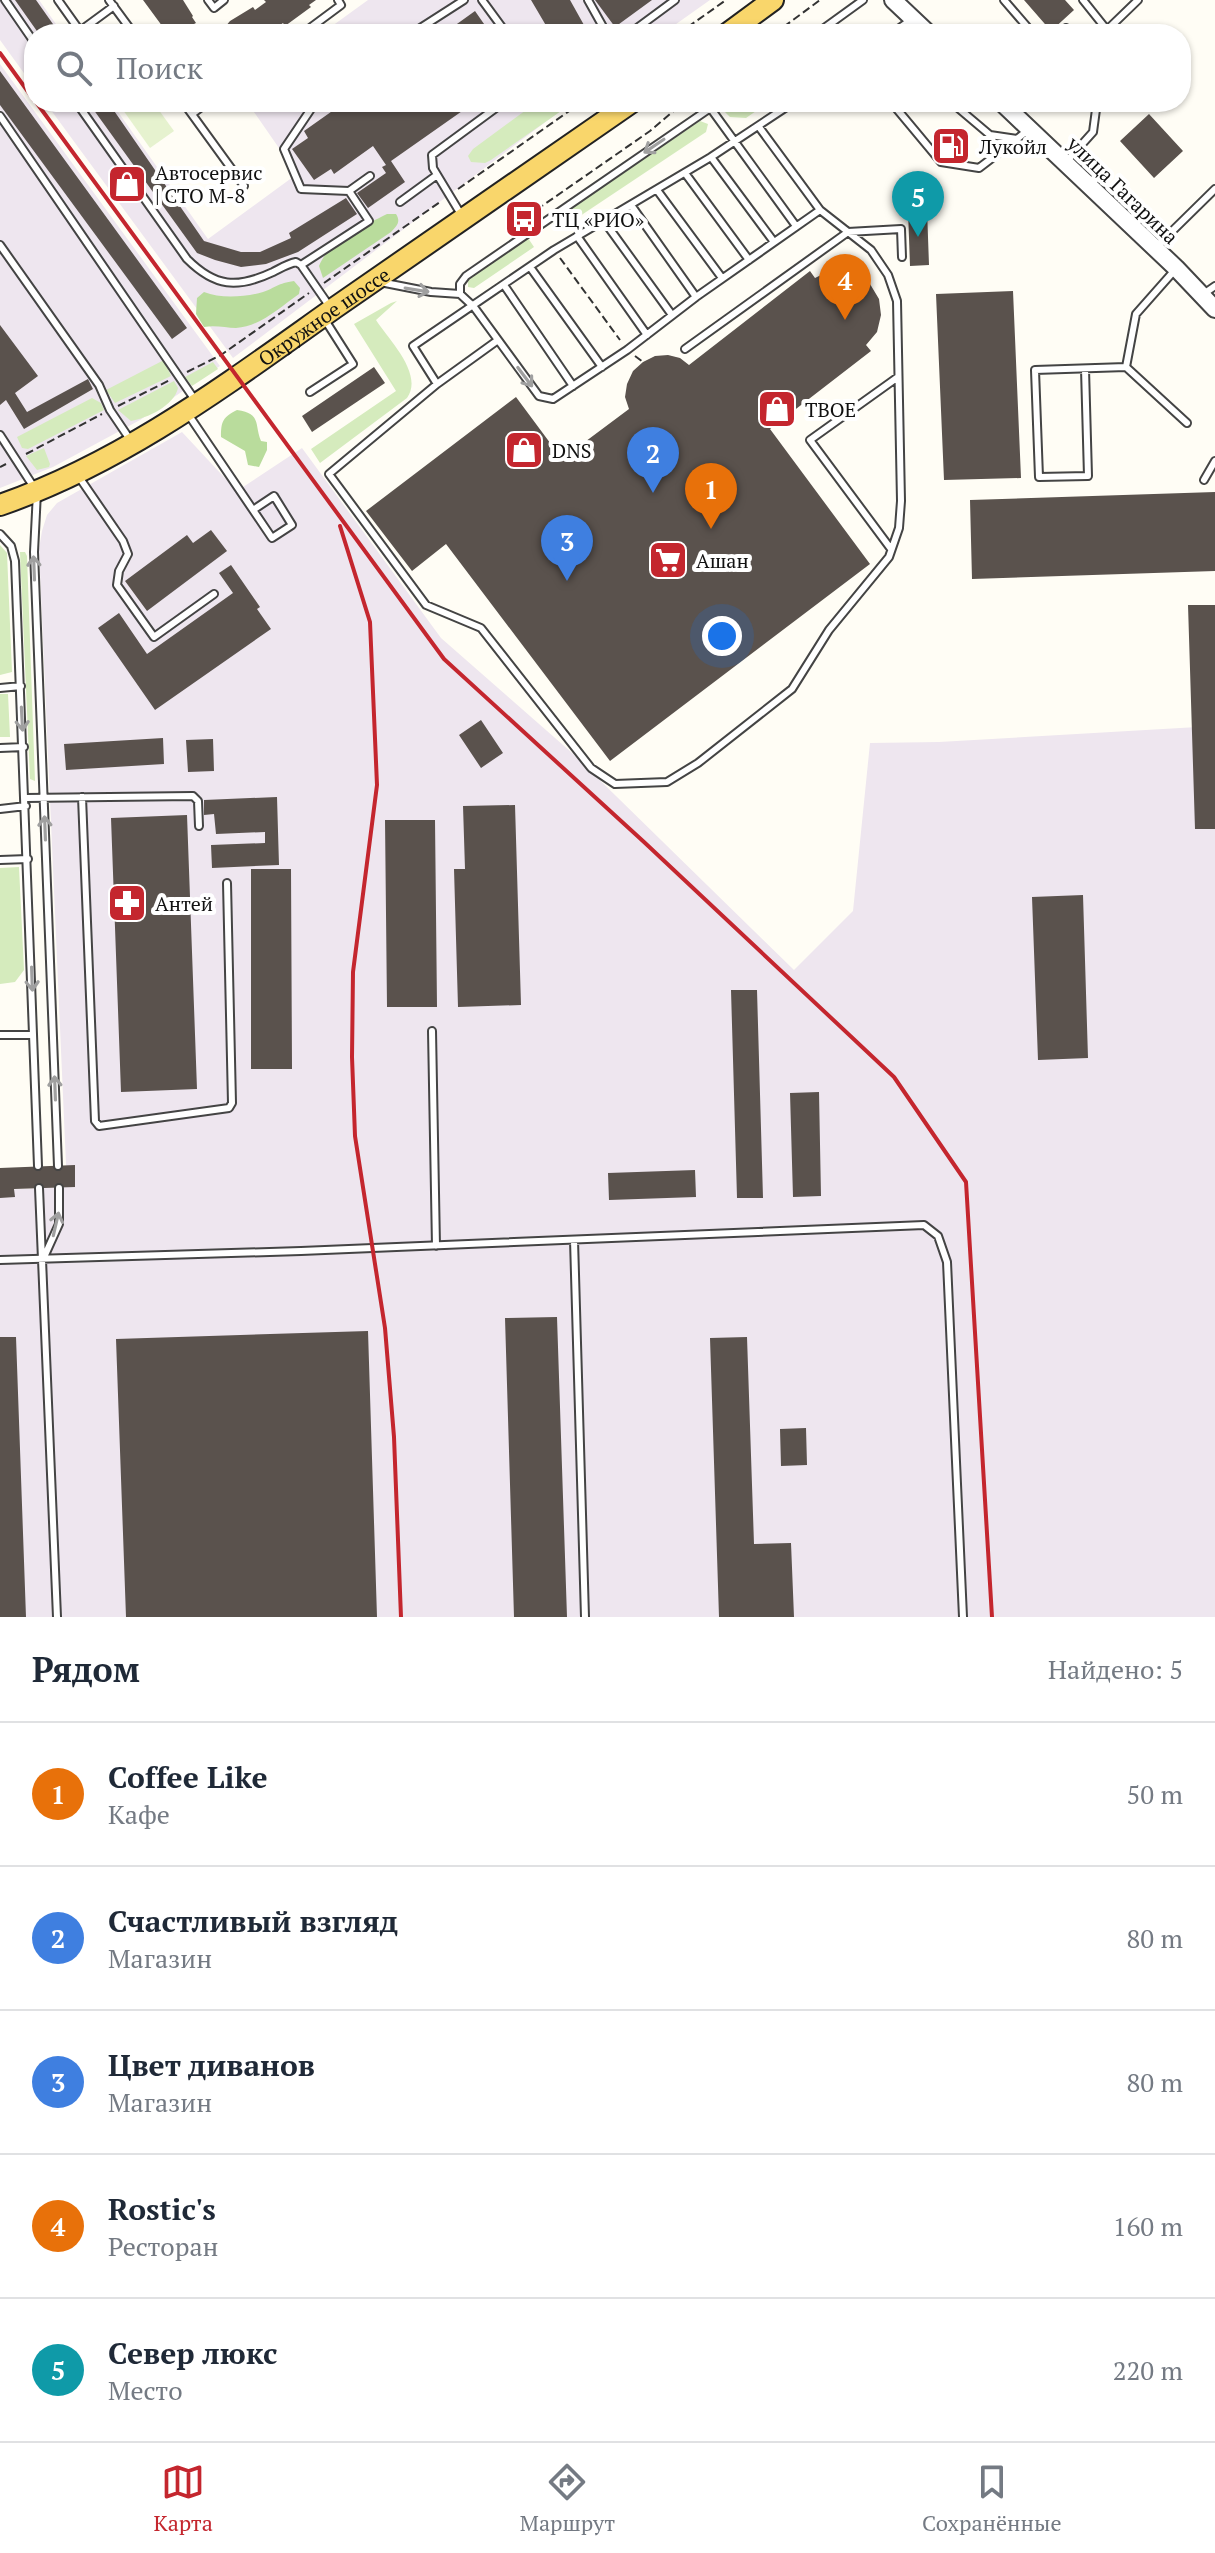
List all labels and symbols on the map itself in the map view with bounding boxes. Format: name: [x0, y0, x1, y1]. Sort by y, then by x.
fuel station icon: Лукойл: [930, 125, 972, 167]
street label: улица Гагарина: [1061, 129, 1184, 250]
place label: Лукойл: [978, 133, 1047, 160]
one-way arrow: [643, 138, 666, 154]
place label: Автосервис | СТО М-8: [155, 159, 263, 209]
shop icon: Автосервис | СТО М-8: [106, 163, 148, 205]
pin: 5: [892, 171, 944, 237]
bus stop icon: ТЦ «РИО»: [503, 198, 545, 240]
place label: ТЦ «РИО»: [552, 206, 644, 233]
pin: 4: [819, 254, 871, 320]
street label: Окружное шоссе: [252, 260, 395, 372]
one-way arrow: [403, 283, 429, 298]
one-way arrow: [517, 366, 534, 387]
shop icon: ТВОЕ: [756, 388, 798, 430]
place label: ТВОЕ: [805, 396, 856, 423]
pin: 2: [627, 427, 679, 493]
shop icon: DNS: [503, 429, 545, 471]
place label: DNS: [552, 437, 592, 464]
pin: 1: [685, 463, 737, 529]
pin: 3: [541, 515, 593, 581]
supermarket icon: Ашан: [647, 539, 689, 581]
place label: Ашан: [696, 547, 749, 574]
one-way arrow: [27, 555, 42, 582]
your location: [702, 616, 742, 656]
one-way arrow: [15, 705, 30, 732]
one-way arrow: [38, 815, 53, 842]
pharmacy icon: Антей: [106, 882, 148, 924]
place label: Антей: [155, 890, 213, 917]
one-way arrow: [24, 965, 39, 992]
one-way arrow: [48, 1075, 63, 1102]
one-way arrow: [49, 1212, 64, 1237]

